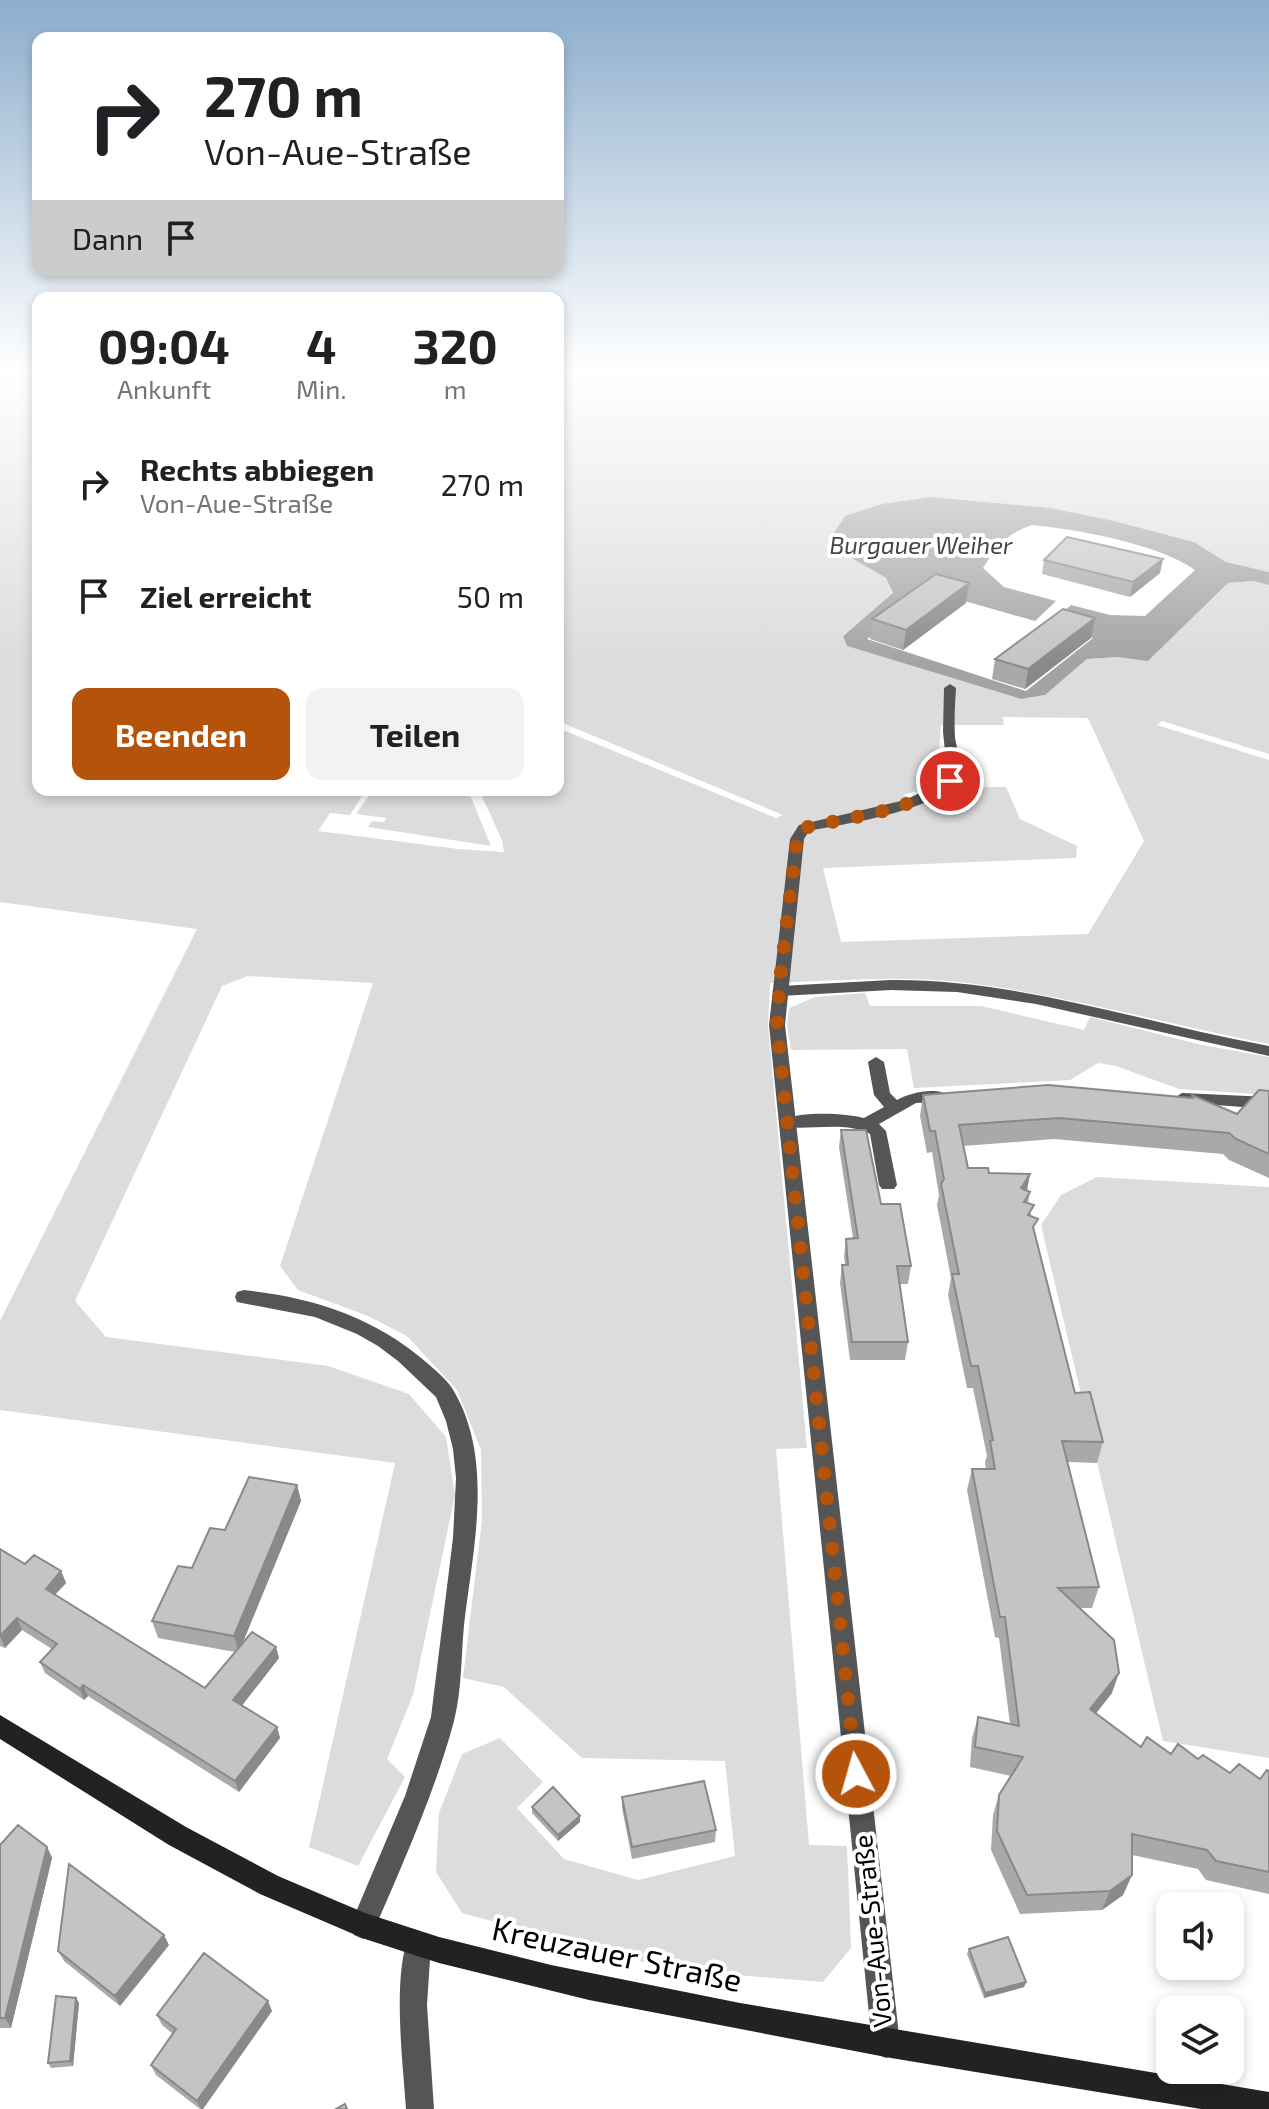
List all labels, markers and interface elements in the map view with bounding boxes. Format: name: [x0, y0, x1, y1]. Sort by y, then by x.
text: 270 m: [204, 61, 363, 128]
icon: right: [72, 64, 176, 168]
text: Von-Aue-Straße: [204, 129, 472, 172]
icon: arrive: [159, 216, 203, 260]
text: Dann: [72, 220, 143, 256]
text: 09:04: [98, 316, 230, 374]
text: 4: [306, 316, 336, 374]
text: 320: [412, 316, 498, 374]
text: Ankunft: [117, 373, 211, 404]
text: Min.: [296, 373, 346, 404]
text: m: [444, 373, 467, 404]
text: Rechts abbiegen: [140, 451, 374, 487]
icon: right: [72, 462, 116, 506]
text: 270 m: [441, 466, 524, 502]
text: Von-Aue-Straße: [140, 487, 333, 518]
water label: Burgauer Weiher: [829, 530, 1013, 559]
icon: arrive: [72, 574, 116, 618]
text: Ziel erreicht: [140, 578, 312, 614]
text: 50 m: [457, 578, 524, 614]
button: Beenden: [72, 688, 290, 780]
button: Teilen: [306, 688, 524, 780]
pin: [916, 747, 984, 815]
icon: arrive: [928, 759, 972, 803]
position arrow: [814, 1732, 898, 1816]
street label: Von-Aue-Straße: [846, 1833, 897, 2029]
map controls: [1156, 1892, 1244, 2084]
button: sound: [1156, 1892, 1244, 1980]
street label: Kreuzauer Straße: [489, 1908, 746, 1998]
button: layers: [1156, 1996, 1244, 2084]

